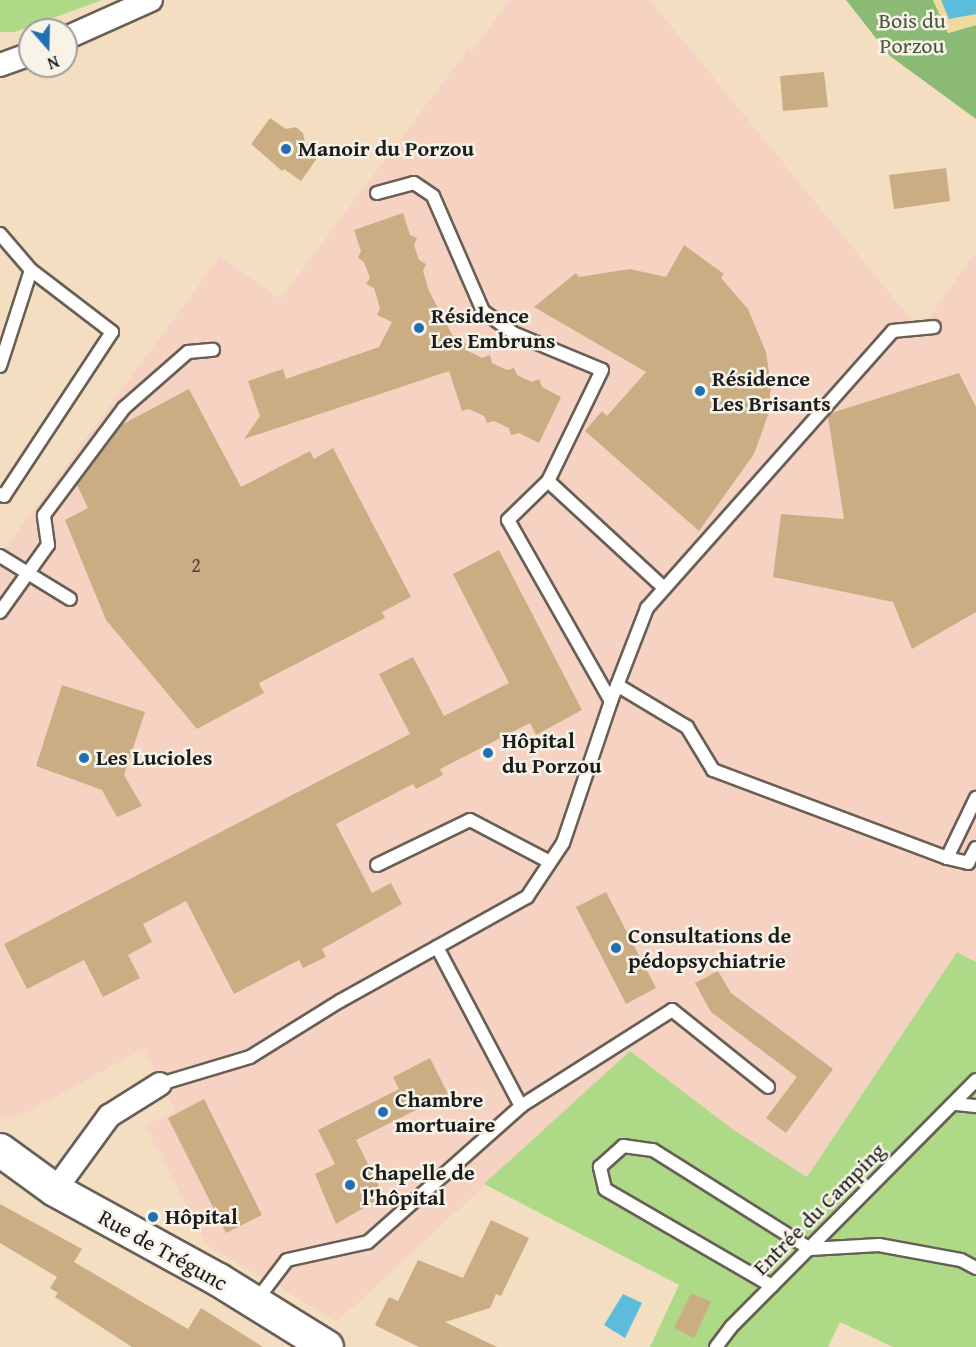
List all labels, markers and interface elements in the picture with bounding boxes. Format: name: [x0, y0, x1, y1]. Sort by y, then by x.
park label: Bois du Porzou: [878, 7, 946, 58]
north arrow: [18, 18, 78, 78]
text: N: [44, 50, 63, 76]
place label: Manoir du Porzou: [298, 136, 474, 162]
marker: Manoir du Porzou: [279, 142, 293, 156]
place label: Résidence Les Embruns: [431, 302, 555, 354]
marker: Résidence Les Embruns: [412, 321, 426, 335]
place label: Résidence Les Brisants: [712, 365, 831, 416]
marker: Résidence Les Brisants: [693, 384, 707, 398]
house number: 2: [191, 552, 201, 576]
place label: Hôpital du Porzou: [502, 727, 602, 778]
marker: Hôpital du Porzou: [479, 744, 497, 762]
place label: Les Lucioles: [96, 745, 212, 771]
marker: Les Lucioles: [77, 751, 91, 765]
place label: Consultations de pédopsychiatrie: [628, 922, 791, 974]
marker: Consultations de pédopsychiatrie: [609, 941, 623, 955]
place label: Chambre mortuaire: [395, 1086, 495, 1138]
marker: Chambre mortuaire: [376, 1105, 390, 1119]
street label: Entrée du Camping: [747, 1137, 891, 1281]
place label: Chapelle de l'hôpital: [362, 1159, 475, 1210]
marker: Chapelle de l'hôpital: [343, 1178, 357, 1192]
street label: Rue de Trégunc: [94, 1204, 232, 1296]
place label: Hôpital: [165, 1204, 238, 1230]
marker: Hôpital: [146, 1210, 160, 1224]

